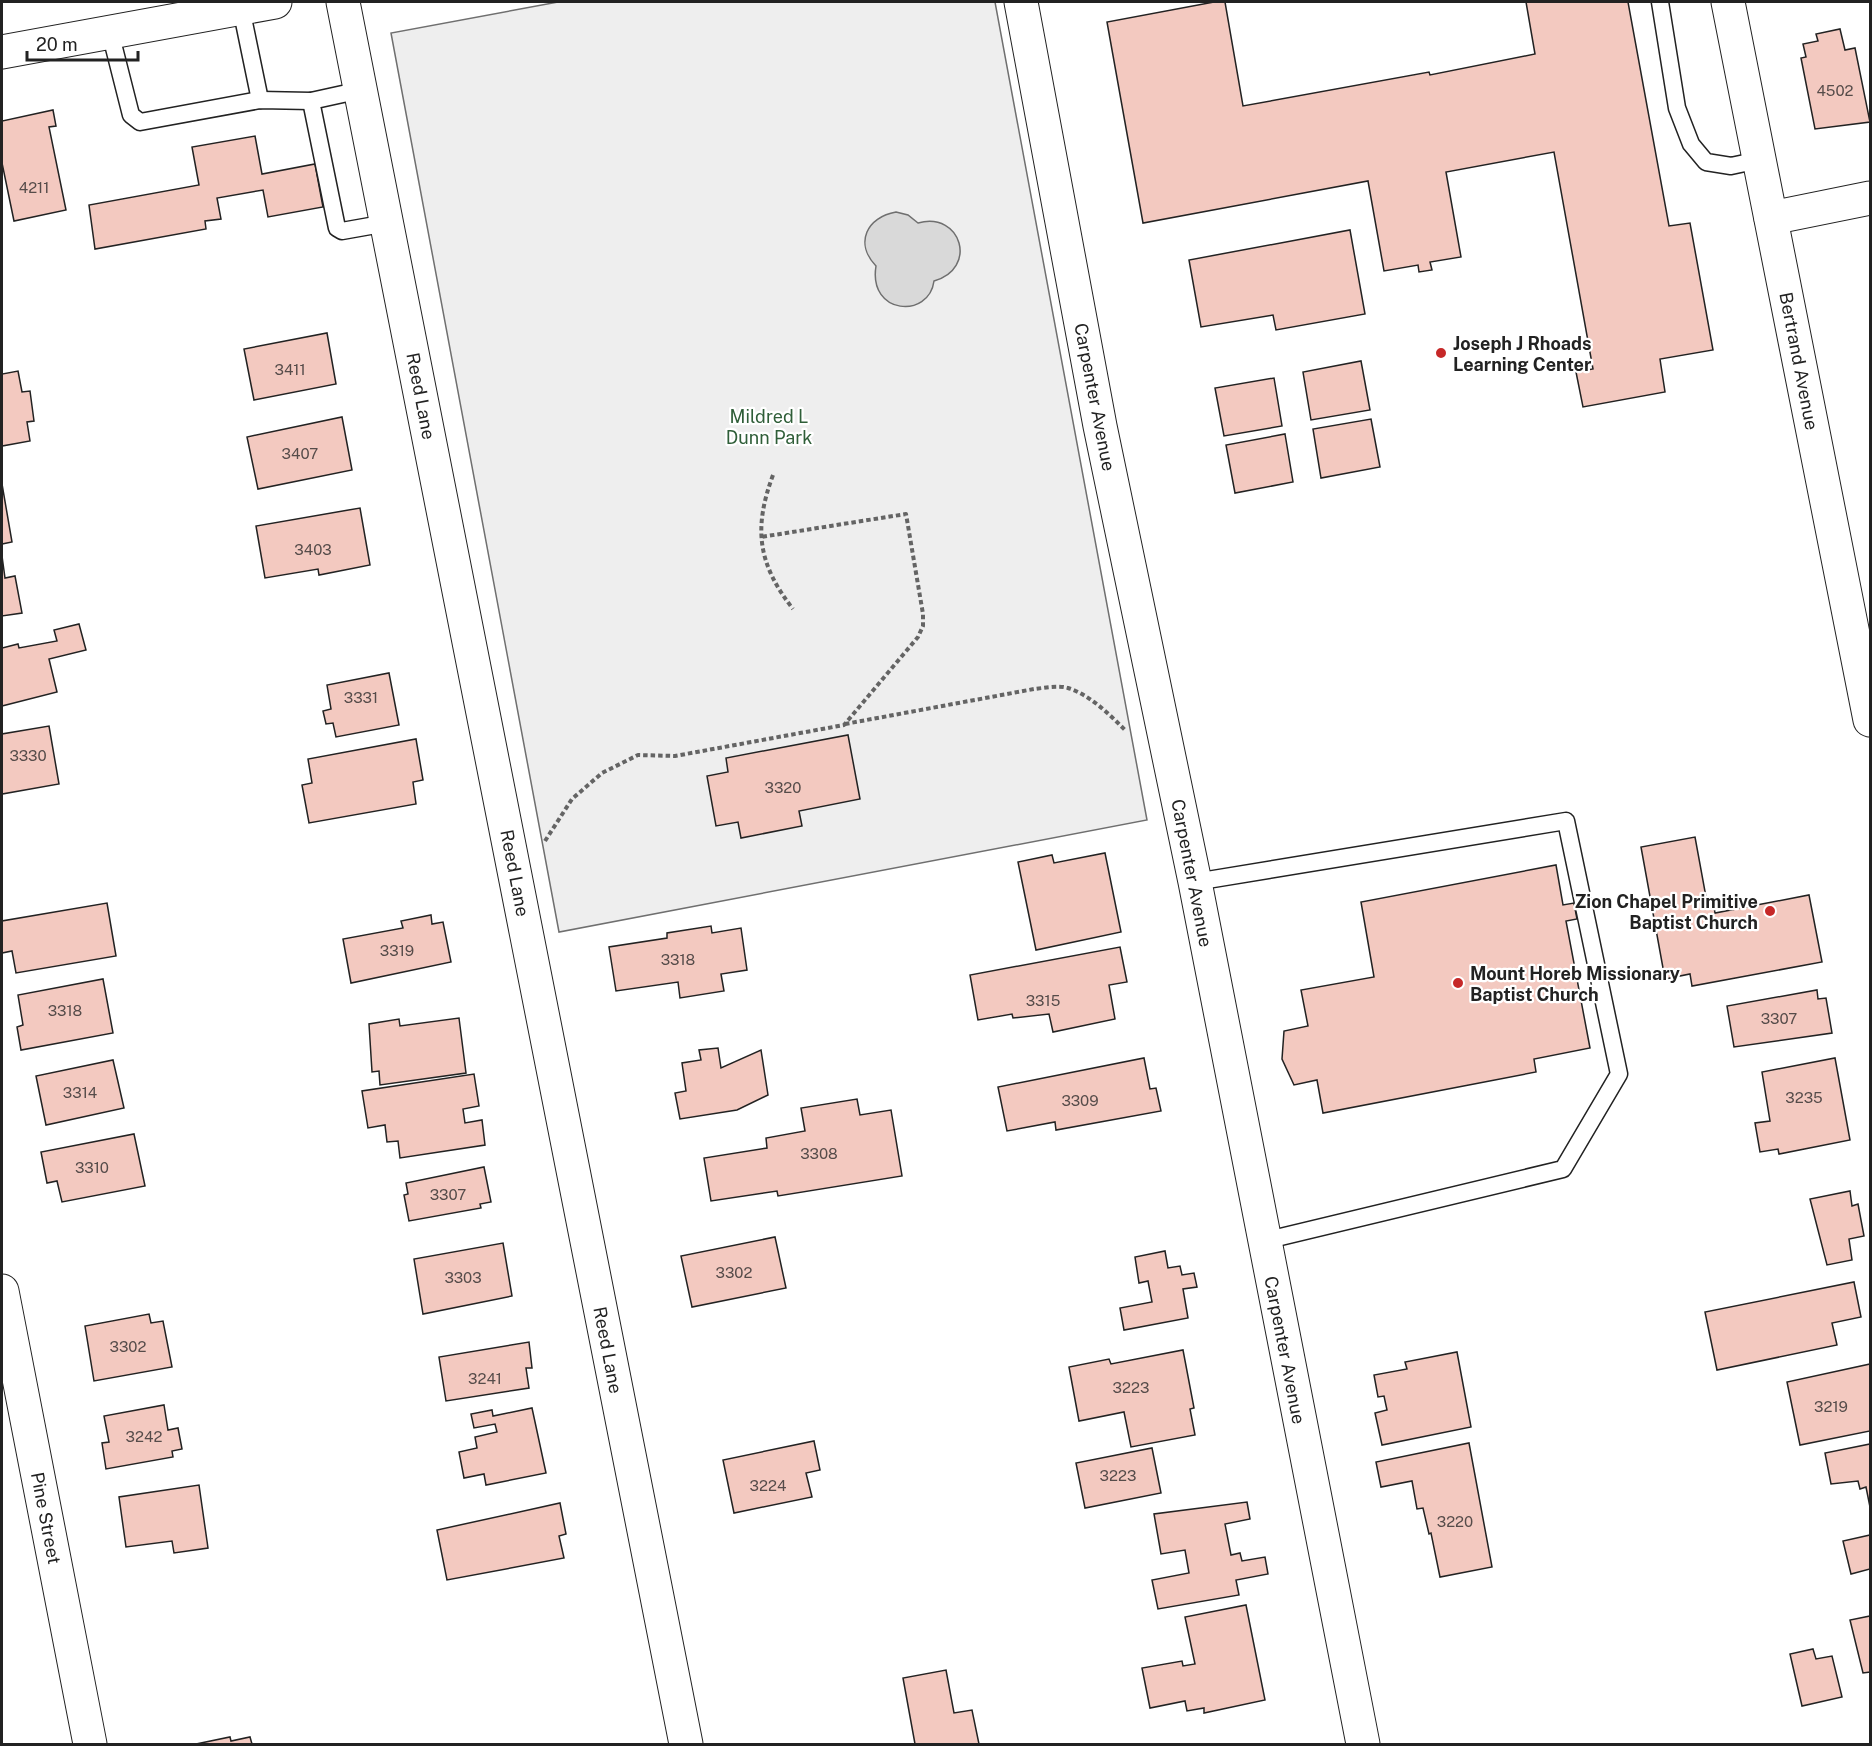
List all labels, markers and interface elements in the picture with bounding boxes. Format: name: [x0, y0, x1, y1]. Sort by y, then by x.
scale bar: [27, 24, 138, 62]
text: 20 m: [36, 34, 78, 55]
house number: 4502: [1816, 82, 1854, 99]
house number: 4211: [19, 179, 49, 196]
street label: Bertrand Avenue: [1775, 290, 1823, 432]
street label: Carpenter Avenue: [1070, 321, 1120, 473]
place label: Joseph J Rhoads Learning Center: [1453, 333, 1592, 375]
marker: Joseph J Rhoads Learning Center: [1434, 346, 1448, 360]
street label: Reed Lane: [402, 351, 440, 441]
house number: 3411: [274, 361, 306, 378]
park label: Mildred L Dunn Park: [726, 406, 812, 448]
house number: 3407: [282, 445, 318, 462]
house number: 3403: [294, 541, 332, 558]
house number: 3331: [344, 689, 378, 706]
house number: 3330: [9, 747, 47, 764]
house number: 3320: [765, 779, 801, 796]
street label: Carpenter Avenue: [1167, 797, 1217, 949]
street label: Reed Lane: [496, 828, 534, 918]
place label: Zion Chapel Primitive Baptist Church: [1574, 891, 1758, 933]
marker: Zion Chapel Primitive Baptist Church: [1763, 904, 1777, 918]
house number: 3319: [380, 942, 414, 959]
house number: 3318: [661, 951, 695, 968]
place label: Mount Horeb Missionary Baptist Church: [1470, 963, 1680, 1005]
marker: Mount Horeb Missionary Baptist Church: [1451, 976, 1465, 990]
house number: 3315: [1026, 992, 1060, 1009]
house number: 3318: [48, 1002, 82, 1019]
house number: 3307: [1761, 1010, 1797, 1027]
house number: 3314: [63, 1084, 97, 1101]
house number: 3235: [1785, 1089, 1823, 1106]
house number: 3309: [1061, 1092, 1099, 1109]
house number: 3308: [800, 1145, 838, 1162]
house number: 3310: [75, 1159, 109, 1176]
house number: 3307: [430, 1186, 466, 1203]
house number: 3302: [716, 1264, 752, 1281]
house number: 3303: [444, 1269, 482, 1286]
street label: Carpenter Avenue: [1260, 1274, 1310, 1426]
street label: Reed Lane: [589, 1305, 627, 1395]
house number: 3302: [110, 1338, 146, 1355]
house number: 3241: [468, 1370, 502, 1387]
house number: 3223: [1113, 1379, 1149, 1396]
house number: 3219: [1814, 1398, 1848, 1415]
house number: 3242: [126, 1428, 162, 1445]
house number: 3223: [1100, 1467, 1136, 1484]
street label: Pine Street: [27, 1470, 65, 1566]
house number: 3224: [750, 1477, 786, 1494]
house number: 3220: [1437, 1513, 1473, 1530]

